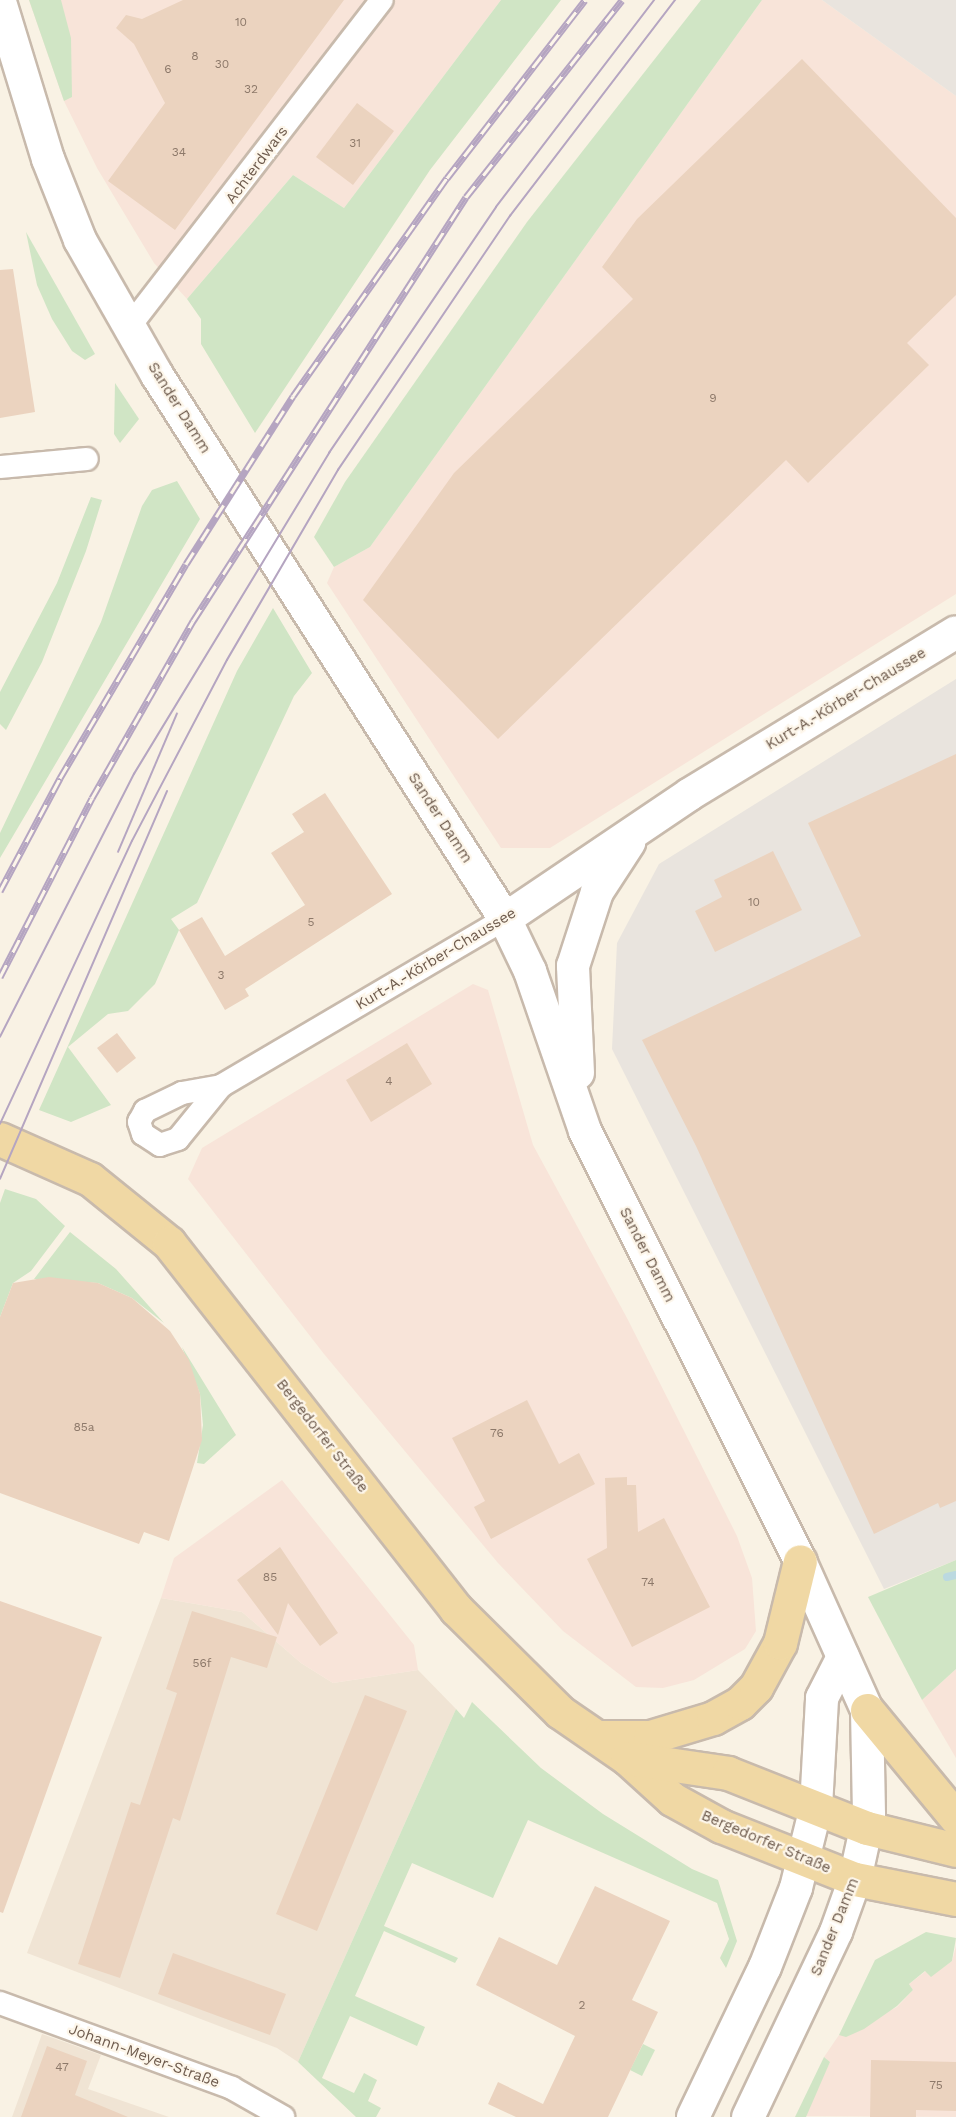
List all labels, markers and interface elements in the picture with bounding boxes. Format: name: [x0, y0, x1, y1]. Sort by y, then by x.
house number: 10: [235, 16, 247, 30]
house number: 8: [191, 50, 199, 64]
house number: 30: [215, 58, 229, 72]
house number: 6: [164, 63, 172, 77]
house number: 32: [244, 83, 258, 97]
street label: Achterdwars: [222, 123, 292, 207]
house number: 31: [349, 137, 361, 151]
house number: 34: [172, 146, 186, 160]
street label: Sander Damm: [144, 359, 214, 457]
house number: 9: [709, 392, 717, 406]
street label: Kurt-A.-Körber-Chaussee: [763, 644, 929, 754]
street label: Sander Damm: [404, 769, 476, 867]
house number: 10: [748, 896, 760, 910]
street label: Kurt-A.-Körber-Chaussee: [353, 904, 519, 1014]
house number: 5: [308, 916, 314, 930]
house number: 3: [218, 969, 224, 983]
house number: 4: [385, 1075, 393, 1089]
street label: Sander Damm: [615, 1204, 679, 1306]
street label: Bergedorfer Straße: [272, 1376, 372, 1496]
house number: 85a: [73, 1421, 95, 1435]
house number: 76: [490, 1427, 504, 1441]
house number: 85: [263, 1571, 277, 1585]
house number: 74: [641, 1576, 655, 1590]
house number: 56f: [193, 1657, 211, 1671]
street label: Bergedorfer Straße: [698, 1807, 834, 1877]
street label: Sander Damm: [807, 1875, 863, 1979]
house number: 2: [579, 1999, 585, 2013]
street label: Johann-Meyer-Straße: [66, 2020, 222, 2092]
house number: 47: [55, 2061, 69, 2075]
house number: 75: [929, 2079, 943, 2093]

